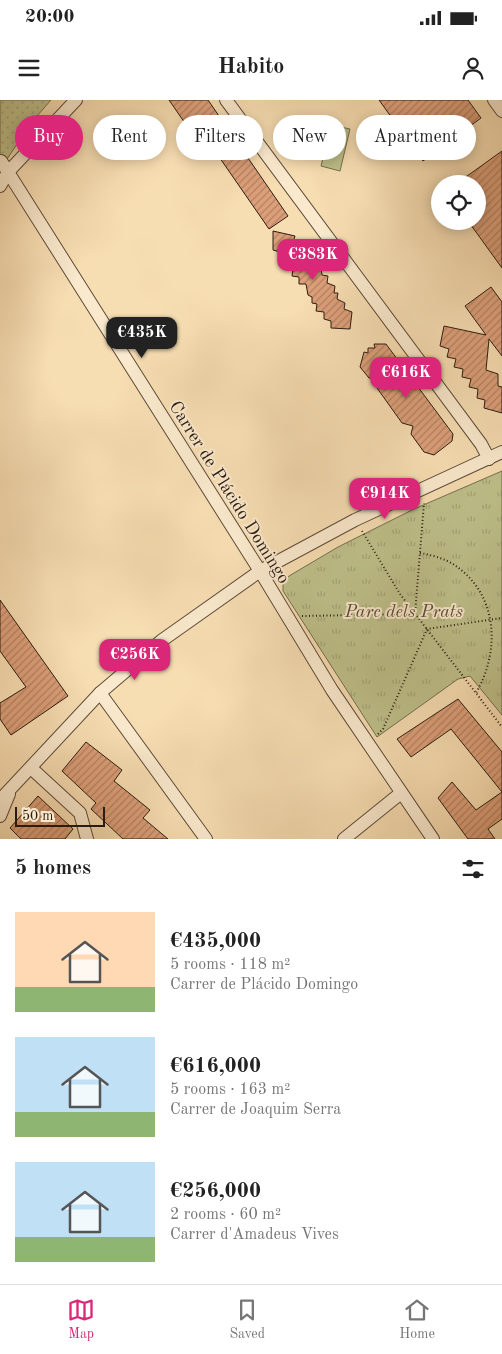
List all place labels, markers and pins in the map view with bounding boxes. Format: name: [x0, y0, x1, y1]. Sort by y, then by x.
pin: €383K: [278, 238, 348, 281]
pin: €435K: [107, 316, 177, 359]
pin: €616K: [371, 356, 441, 399]
pin: €914K: [350, 478, 420, 520]
pin: €256K: [100, 638, 170, 681]

